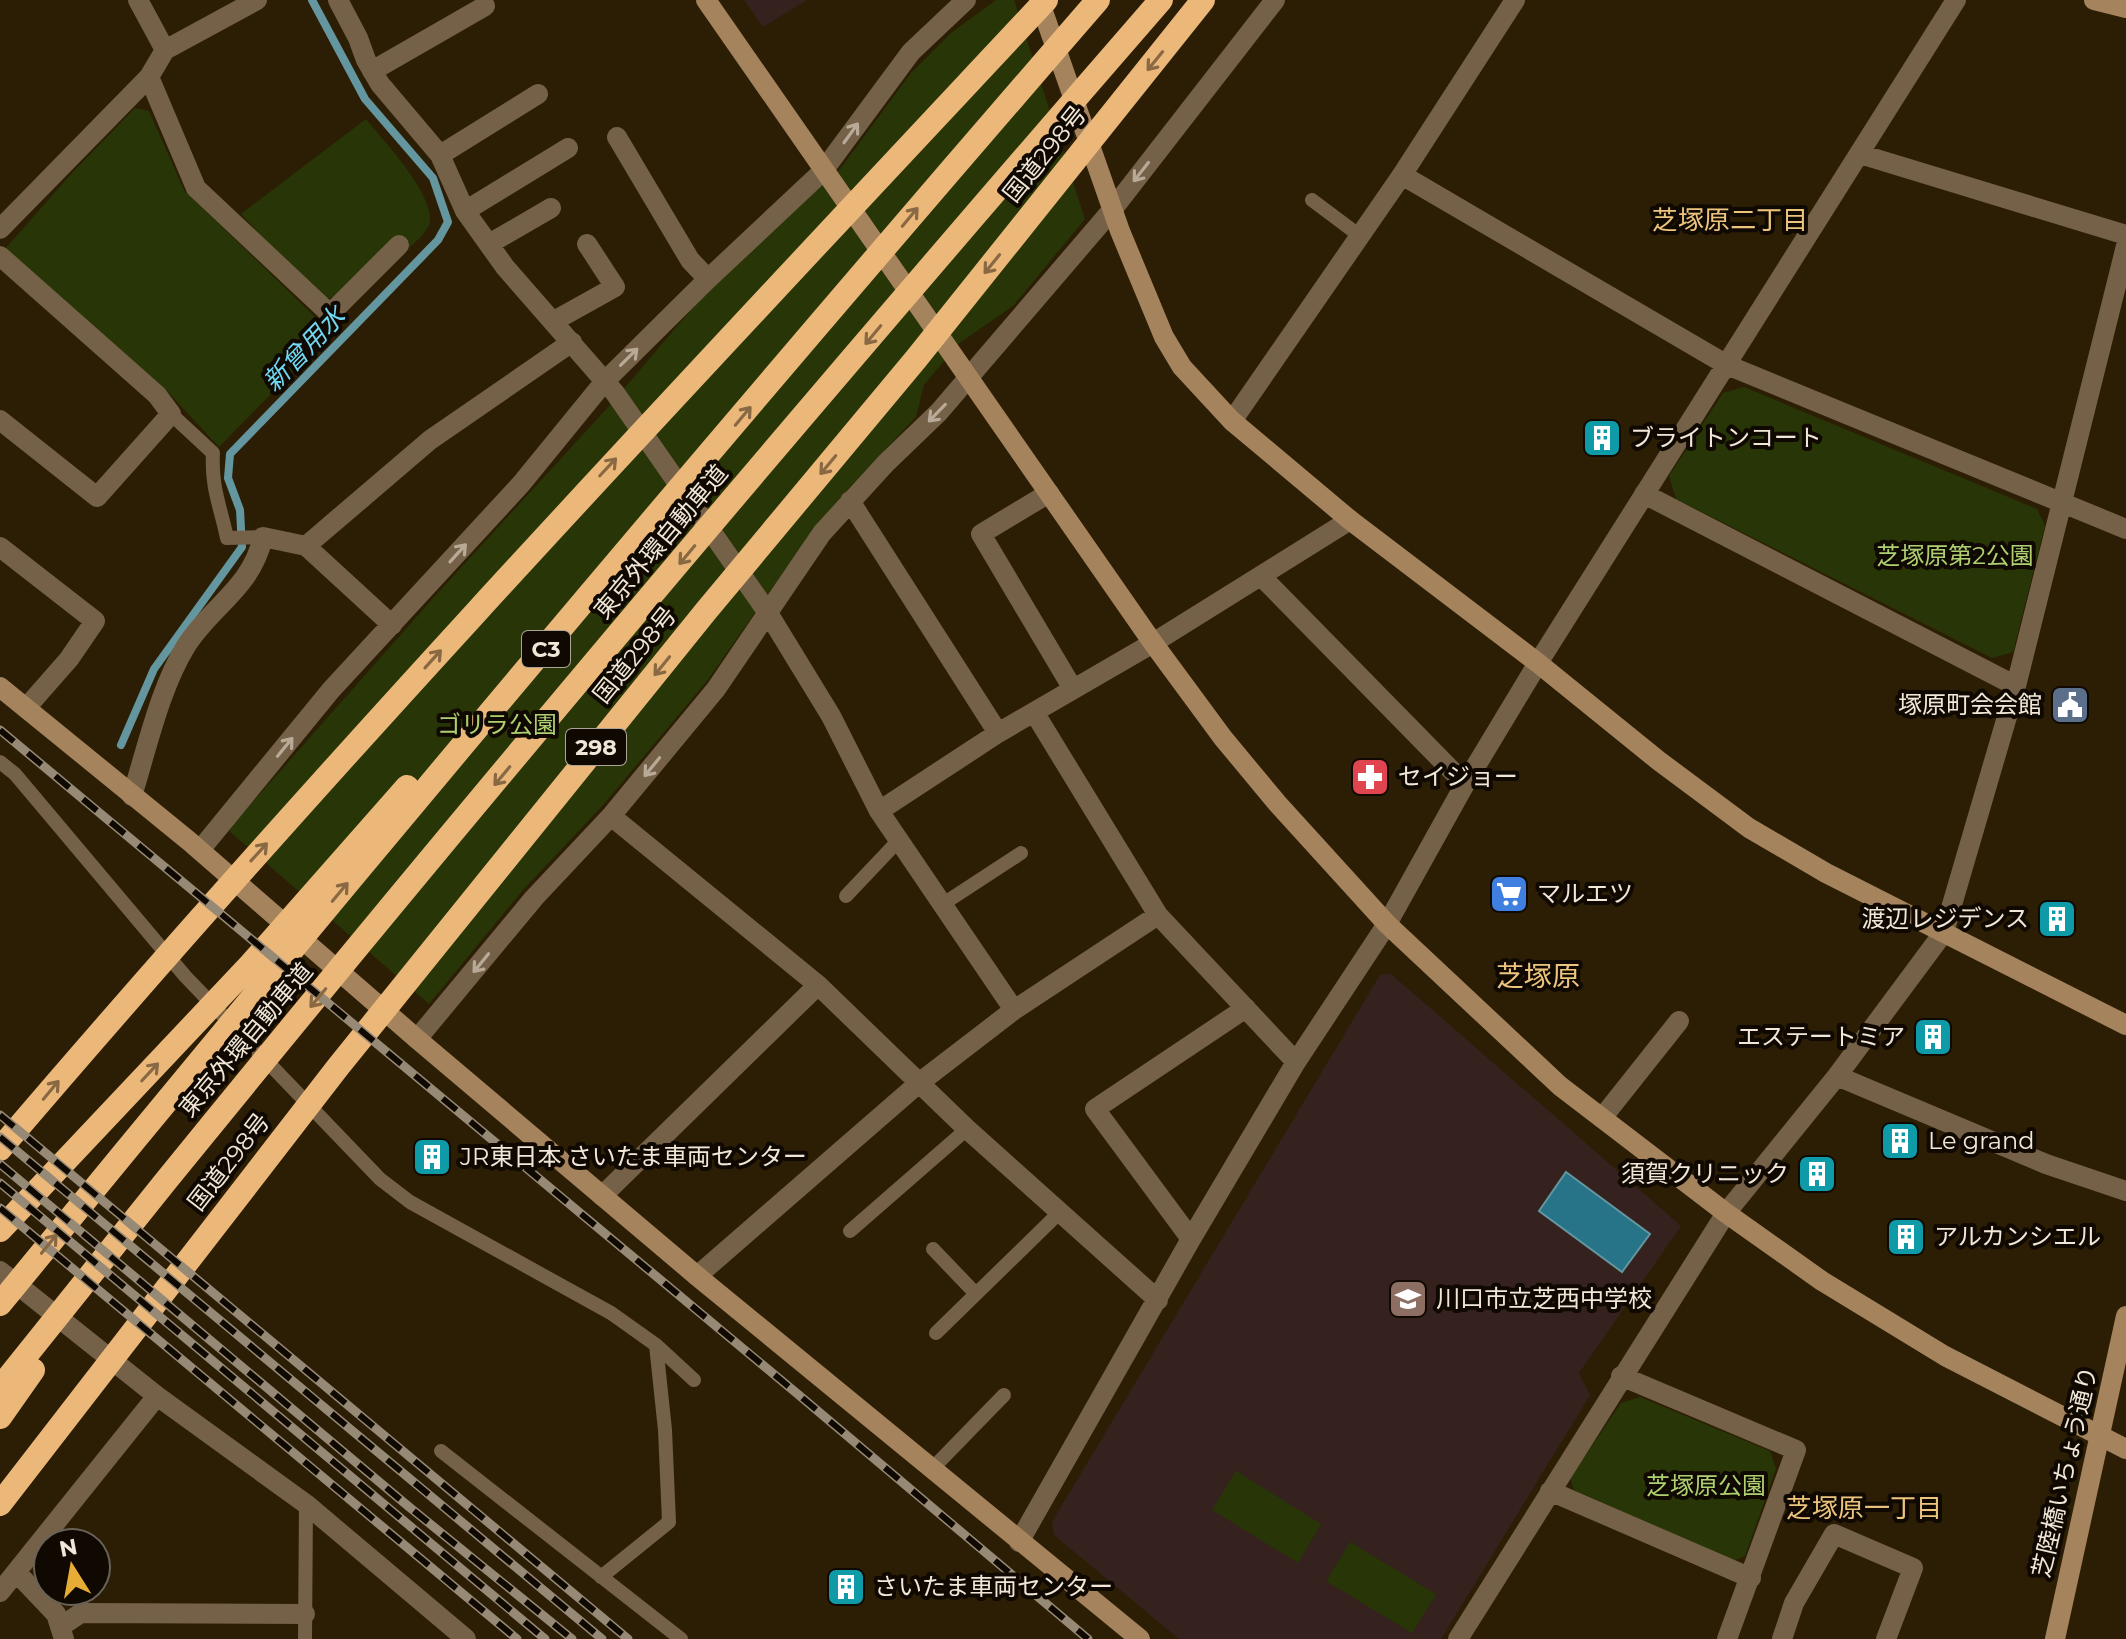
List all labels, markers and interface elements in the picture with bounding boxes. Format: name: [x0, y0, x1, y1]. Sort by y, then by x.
one-way arrow: [1146, 50, 1163, 71]
street label: 国道298号: [997, 100, 1092, 208]
one-way arrow: [842, 123, 859, 144]
one-way arrow: [1133, 161, 1150, 182]
district label: 芝塚原二丁目: [1652, 204, 1808, 236]
one-way arrow: [901, 207, 919, 228]
one-way arrow: [984, 253, 1001, 274]
water label: 新曾用水: [256, 298, 354, 398]
one-way arrow: [864, 325, 882, 345]
one-way arrow: [619, 348, 638, 367]
one-way arrow: [928, 403, 947, 422]
one-way arrow: [734, 406, 752, 426]
building icon: ブライトンコート: [1581, 417, 1623, 459]
place label: ブライトンコート: [1630, 423, 1822, 452]
one-way arrow: [819, 455, 837, 475]
one-way arrow: [599, 457, 618, 477]
street label: 東京外環自動車道: [588, 459, 733, 625]
park label: 芝塚原第2公園: [1876, 541, 2034, 570]
one-way arrow: [449, 543, 468, 563]
one-way arrow: [678, 545, 696, 565]
street label: 国道298号: [587, 601, 682, 709]
road number: C3: [522, 631, 570, 667]
one-way arrow: [424, 650, 442, 670]
one-way arrow: [653, 655, 671, 676]
public building icon: 塚原町会会館: [2049, 684, 2091, 726]
place label: 塚原町会会館: [1898, 690, 2042, 719]
park label: ゴリラ公園: [437, 710, 557, 739]
road number: 298: [566, 729, 626, 765]
one-way arrow: [276, 737, 294, 758]
one-way arrow: [643, 756, 661, 777]
pharmacy icon: セイジョー: [1349, 756, 1391, 798]
place label: セイジョー: [1398, 762, 1518, 791]
one-way arrow: [493, 765, 511, 786]
one-way arrow: [249, 842, 268, 863]
supermarket icon: マルエツ: [1488, 873, 1530, 915]
place label: マルエツ: [1537, 879, 1633, 908]
one-way arrow: [331, 882, 349, 903]
building icon: 渡辺レジデンス: [2036, 898, 2078, 940]
place label: 渡辺レジデンス: [1861, 904, 2029, 933]
one-way arrow: [472, 952, 490, 972]
street label: 東京外環自動車道: [173, 957, 318, 1123]
district label: 芝塚原: [1496, 959, 1580, 993]
one-way arrow: [309, 987, 327, 1007]
building icon: エステートミア: [1912, 1016, 1954, 1058]
place label: エステートミア: [1737, 1022, 1905, 1051]
one-way arrow: [140, 1062, 159, 1082]
one-way arrow: [42, 1080, 60, 1100]
street label: 国道298号: [182, 1107, 276, 1216]
building icon: Le grand: [1879, 1120, 1921, 1162]
place label: Le grand: [1928, 1126, 2034, 1155]
building icon: JR東日本 さいたま車両センター: [411, 1136, 453, 1178]
place label: JR東日本 さいたま車両センター: [459, 1142, 807, 1171]
building icon: 須賀クリニック: [1796, 1153, 1838, 1195]
place label: 須賀クリニック: [1621, 1159, 1789, 1188]
building icon: アルカンシエル: [1885, 1216, 1927, 1258]
place label: アルカンシエル: [1934, 1222, 2101, 1251]
one-way arrow: [40, 1233, 58, 1254]
school or university icon: 川口市立芝西中学校: [1387, 1278, 1429, 1320]
place label: 川口市立芝西中学校: [1436, 1284, 1652, 1313]
street label: 芝陸橋いちょう通り: [2026, 1363, 2103, 1580]
park label: 芝塚原公園: [1646, 1471, 1766, 1500]
district label: 芝塚原一丁目: [1786, 1492, 1942, 1524]
north arrow: [32, 1527, 112, 1607]
text: N: [57, 1533, 80, 1563]
building icon: さいたま車両センター: [825, 1566, 867, 1608]
place label: さいたま車両センター: [874, 1572, 1113, 1601]

